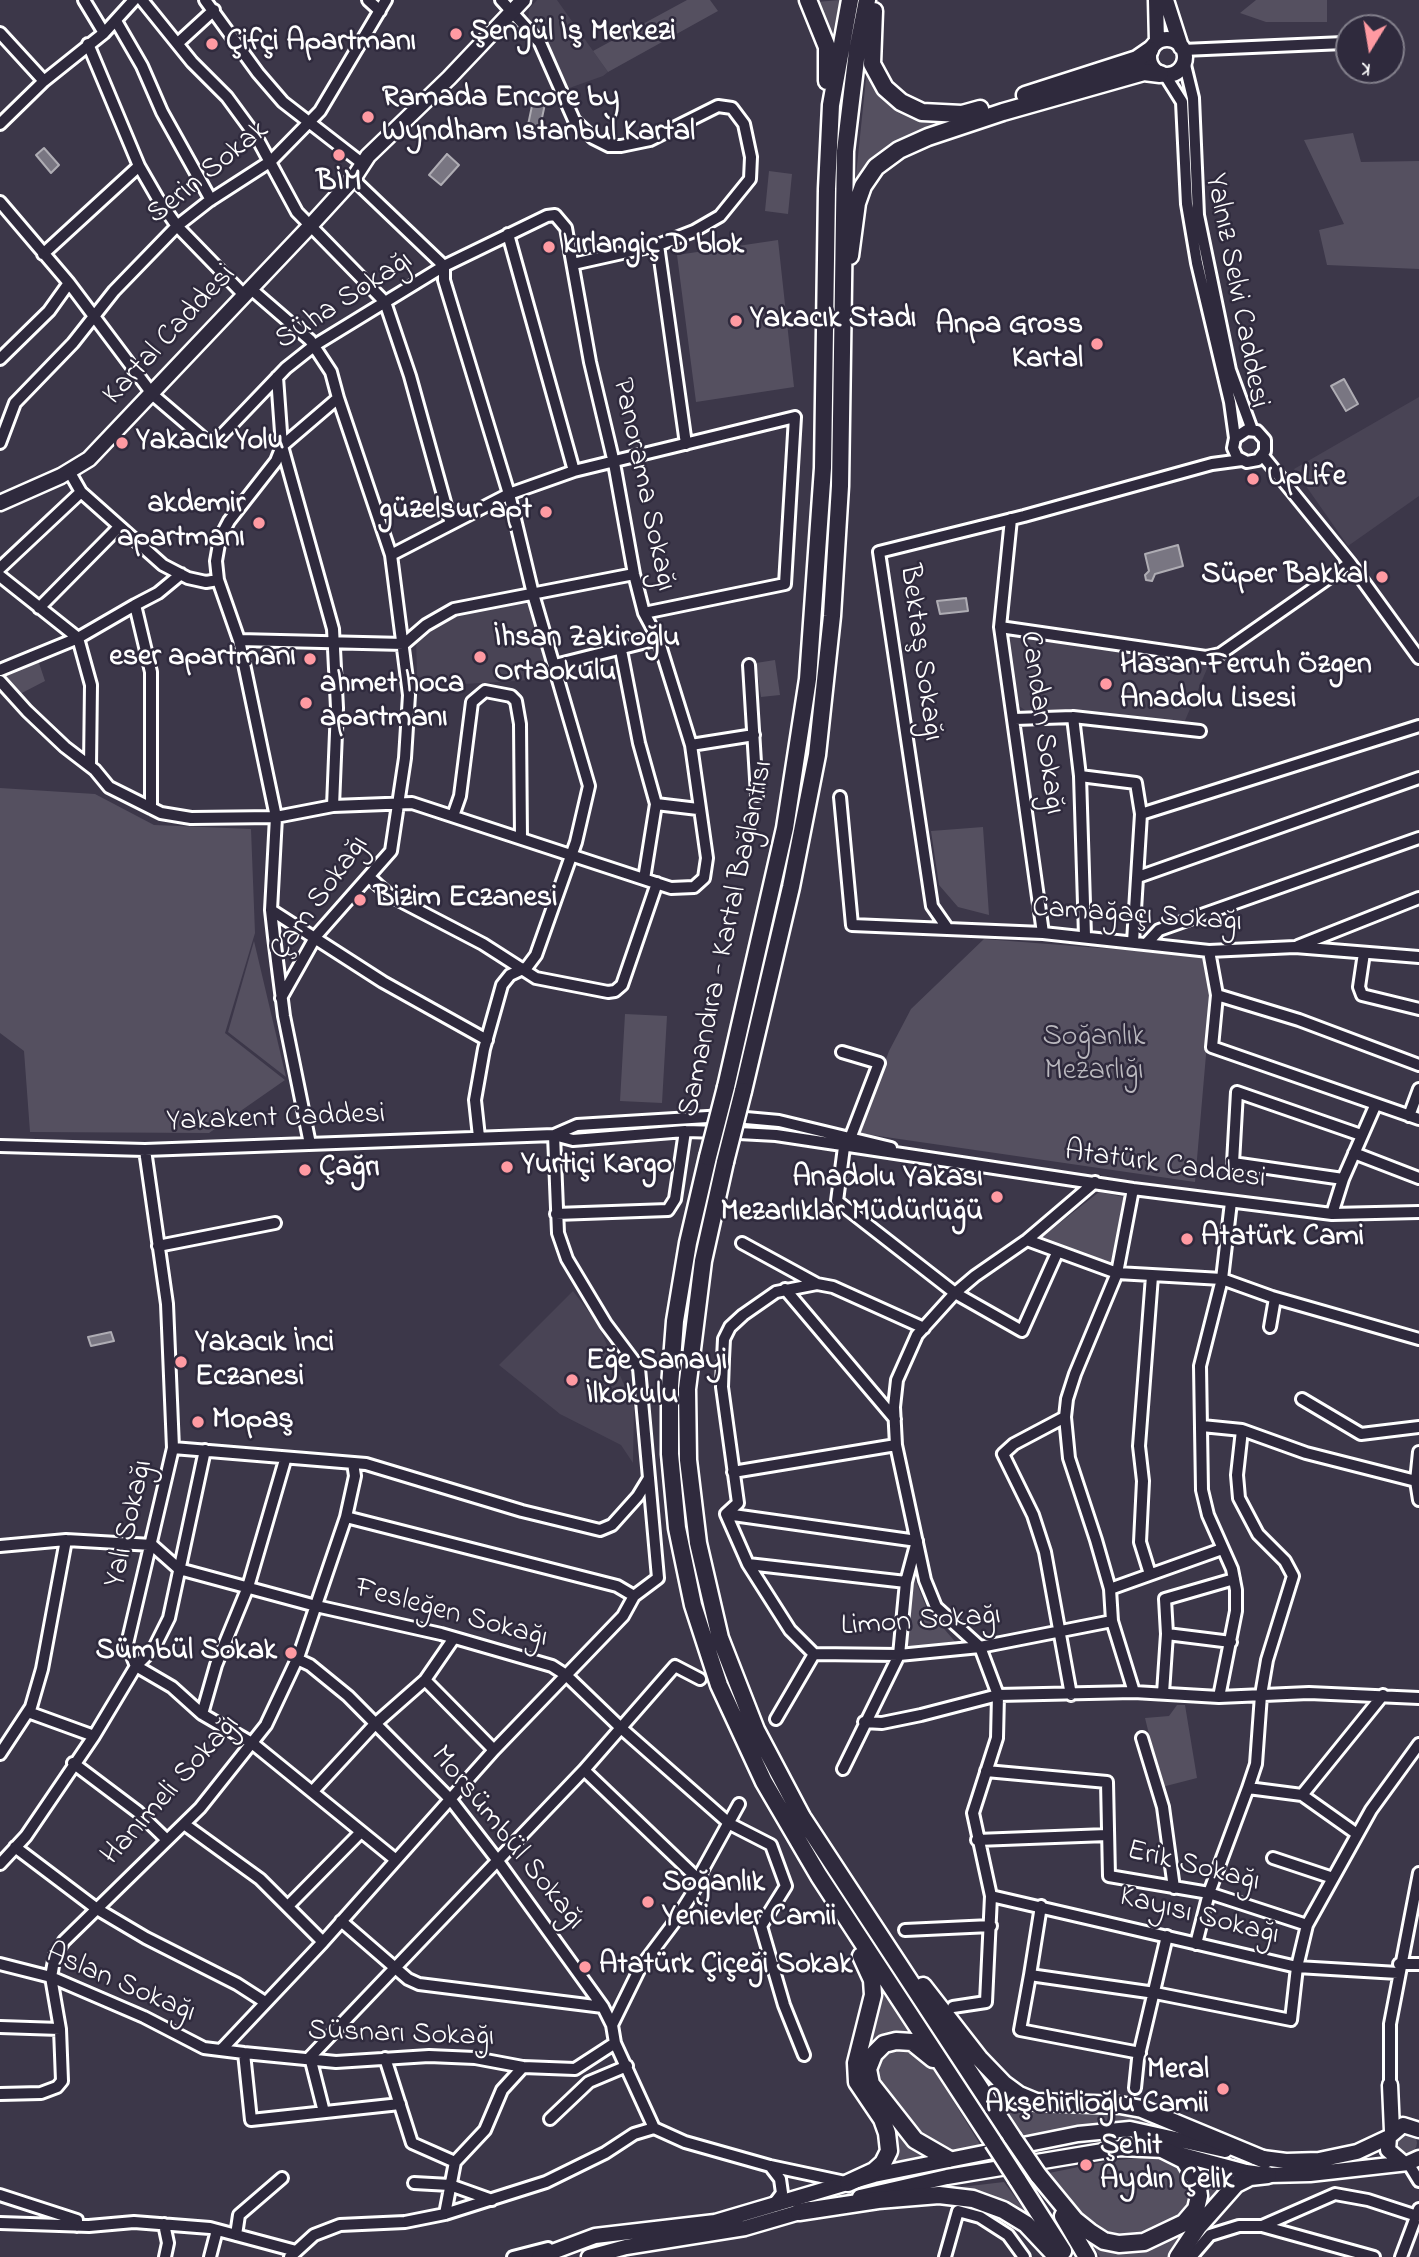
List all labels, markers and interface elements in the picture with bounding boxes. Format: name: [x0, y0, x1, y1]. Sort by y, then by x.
north arrow: [1335, 14, 1405, 84]
place label: Şengül İş Merkezi: [470, 16, 676, 52]
place label: Çifçi Apartmanı: [226, 26, 416, 62]
marker: Şengül İş Merkezi: [448, 26, 464, 42]
marker: Çifçi Apartmanı: [204, 36, 220, 52]
text: K: [1359, 54, 1373, 82]
place label: Ramada Encore by Wyndham Istanbul Kartal: [382, 82, 695, 152]
marker: Ramada Encore by Wyndham Istanbul Kartal: [360, 109, 376, 125]
street label: Serin Sokak: [141, 114, 277, 234]
marker: BİM: [331, 147, 347, 163]
place label: BİM: [316, 166, 362, 202]
street label: Yalnız Selvi Caddesi: [1195, 171, 1275, 411]
place label: kırlangiç D blok: [563, 229, 744, 265]
marker: kırlangiç D blok: [541, 239, 557, 255]
street label: Süha Sokağı: [270, 244, 420, 360]
street label: Kartal Caddesi: [97, 258, 245, 414]
place label: Yakacık Stadı: [750, 303, 916, 339]
place label: Anpa Gross Kartal: [935, 309, 1083, 380]
marker: Yakacık Stadı: [728, 313, 744, 329]
marker: Anpa Gross Kartal: [1089, 336, 1105, 352]
street label: Panorama Sokağı: [602, 375, 682, 595]
place label: Yakacık Yolu: [136, 425, 284, 461]
marker: Yakacık Yolu: [114, 435, 130, 451]
place label: UpLife: [1267, 461, 1346, 497]
marker: UpLife: [1245, 471, 1261, 487]
place label: akdemir apartmanı: [117, 488, 245, 558]
place label: güzelsur apt: [379, 494, 532, 530]
marker: güzelsur apt: [538, 504, 554, 520]
marker: akdemir apartmanı: [251, 515, 267, 531]
place label: Süper Bakkal: [1201, 559, 1368, 595]
street label: Bektaş Sokağı: [889, 562, 949, 744]
marker: Süper Bakkal: [1374, 569, 1390, 585]
place label: İhsan Zakiroğlu Ortaokulu: [494, 622, 680, 692]
street label: Candan Sokağı: [1009, 629, 1071, 817]
place label: eser apartmanı: [109, 641, 296, 677]
marker: İhsan Zakiroğlu Ortaokulu: [472, 649, 488, 665]
place label: Hasan Ferruh Özgen Anadolu Lisesi: [1120, 649, 1372, 720]
marker: eser apartmanı: [302, 651, 318, 667]
place label: ahmet hoca apartmanı: [320, 668, 464, 738]
marker: Hasan Ferruh Özgen Anadolu Lisesi: [1098, 676, 1114, 692]
marker: ahmet hoca apartmanı: [298, 695, 314, 711]
street label: Samandıra - Kartal Bağlantısı: [673, 757, 783, 1121]
street label: Çam Sokağı: [264, 830, 378, 968]
place label: Bizim Eczanesi: [374, 882, 558, 918]
marker: Bizim Eczanesi: [352, 892, 368, 908]
street label: Camağaçı Sokağı: [1031, 892, 1243, 942]
park label: Soğanlık Mezarlığı: [1043, 1021, 1145, 1092]
street label: Yakakent Caddesi: [166, 1098, 386, 1142]
street label: Atatürk Caddesi: [1062, 1135, 1268, 1199]
place label: Yurtiçi Kargo: [521, 1149, 672, 1185]
place label: Çağrı: [319, 1152, 380, 1188]
marker: Yurtiçi Kargo: [499, 1159, 515, 1175]
marker: Çağrı: [297, 1162, 313, 1178]
place label: Anadolu Yakası Mezarlıklar Müdürlüğü: [720, 1162, 983, 1232]
marker: Anadolu Yakası Mezarlıklar Müdürlüğü: [989, 1189, 1005, 1205]
place label: Atatürk Cami: [1201, 1221, 1364, 1257]
marker: Atatürk Cami: [1179, 1231, 1195, 1247]
place label: Yakacık İnci Eczanesi: [195, 1327, 334, 1398]
place label: Eğe Sanayi İlkokulu: [586, 1345, 727, 1416]
marker: Yakacık İnci Eczanesi: [173, 1354, 189, 1370]
marker: Eğe Sanayi İlkokulu: [564, 1372, 580, 1388]
place label: Mopaş: [212, 1404, 294, 1440]
marker: Mopaş: [190, 1414, 206, 1430]
street label: Yalı Sokağı: [99, 1457, 163, 1591]
street label: Fesleğen Sokağı: [351, 1572, 551, 1658]
street label: Limon Sokağı: [840, 1599, 1002, 1647]
place label: Sümbül Sokak: [96, 1635, 277, 1671]
marker: Sümbül Sokak: [283, 1645, 299, 1661]
street label: Hanımeli Sokağı: [95, 1708, 249, 1874]
street label: Morsümbül Sokağı: [421, 1740, 591, 1938]
street label: Erik Sokağı: [1123, 1834, 1263, 1902]
place label: Soğanlık Yenievler Camii: [662, 1867, 836, 1938]
street label: Kayısı Sokağı: [1115, 1881, 1283, 1955]
marker: Soğanlık Yenievler Camii: [640, 1894, 656, 1910]
street label: Aslan Sokağı: [40, 1937, 200, 2033]
place label: Atatürk Çiçeği Sokak: [599, 1949, 852, 1985]
marker: Atatürk Çiçeği Sokak: [577, 1959, 593, 1975]
street label: Süsnarı Sokağı: [307, 2015, 495, 2057]
place label: Meral Akşehirlioğlu Camii: [985, 2054, 1209, 2124]
marker: Meral Akşehirlioğlu Camii: [1215, 2081, 1231, 2097]
place label: Şehit Aydın Çelik: [1100, 2130, 1234, 2200]
marker: Şehit Aydın Çelik: [1078, 2157, 1094, 2173]

